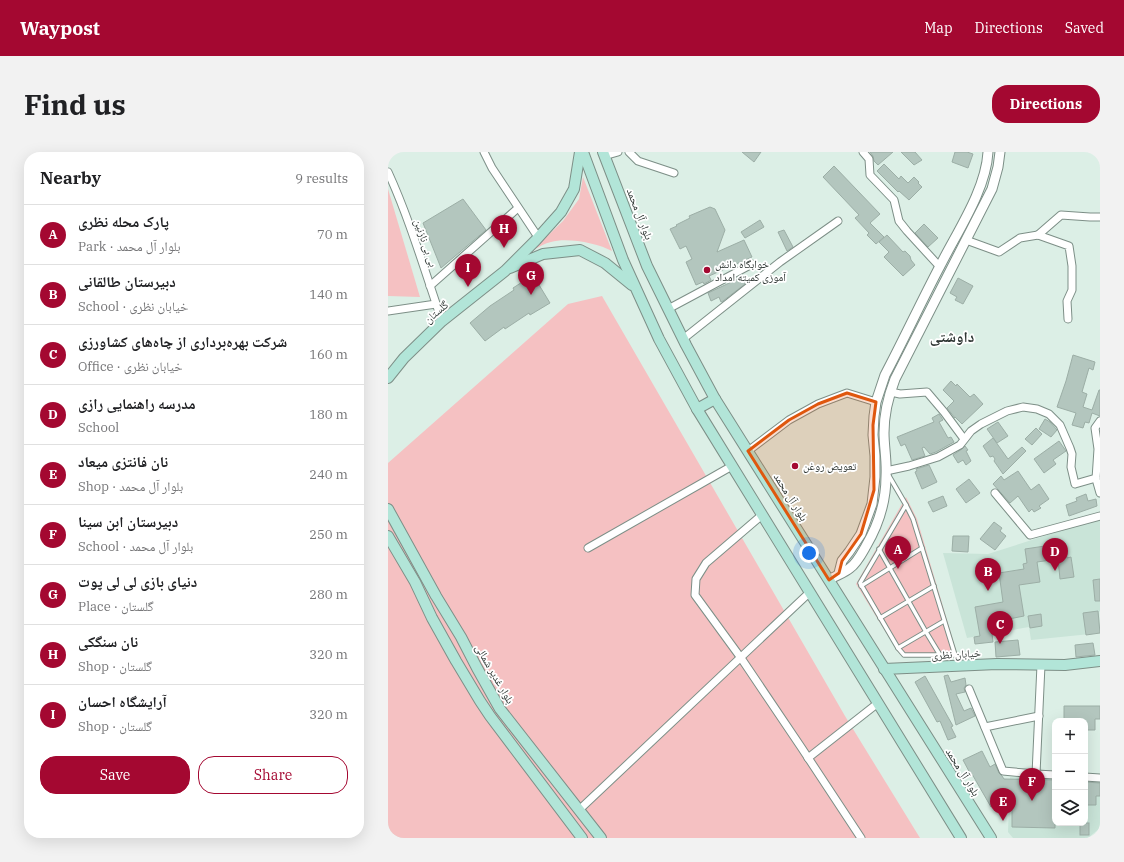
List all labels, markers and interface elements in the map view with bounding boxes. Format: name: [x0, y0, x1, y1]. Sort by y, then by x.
text: Waypost: [20, 16, 100, 40]
text: Map: [924, 19, 953, 37]
text: Directions: [975, 19, 1043, 37]
text: Saved: [1065, 19, 1104, 37]
button: Directions: [992, 85, 1100, 123]
text: Find us: [24, 86, 126, 123]
text: Nearby: [40, 167, 101, 189]
text: 9 results: [295, 170, 348, 187]
street label: بلوار آل محمد: [624, 186, 656, 242]
text: پارک محله نظری: [78, 212, 169, 231]
pin: H: [491, 215, 517, 248]
street label: بی بی نازنین: [411, 217, 441, 269]
text: A: [48, 226, 58, 243]
text: 70 m: [317, 226, 348, 243]
text: Park · بلوار آل محمد: [78, 238, 181, 255]
pin: I: [455, 254, 481, 287]
place label: خوابگاه دانش آموزی کمیته امداد: [715, 257, 786, 284]
pin: G: [518, 262, 544, 295]
marker: خوابگاه دانش آموزی کمیته امداد: [702, 265, 712, 275]
text: دبیرستان طالقانی: [78, 272, 176, 291]
text: B: [48, 286, 58, 303]
text: 140 m: [309, 286, 348, 303]
street label: گلستان: [421, 297, 451, 326]
text: School · خیابان نظری: [78, 298, 188, 315]
district label: داوشتی: [930, 327, 974, 346]
text: شرکت بهره‌برداری از چاه‌های کشاورزی: [78, 332, 287, 351]
text: C: [49, 346, 57, 363]
text: 160 m: [309, 346, 348, 363]
text: Office · خیابان نظری: [78, 358, 183, 375]
text: مدرسه راهنمایی رازی: [78, 394, 196, 413]
text: D: [48, 406, 58, 423]
text: 180 m: [309, 406, 348, 423]
text: School: [78, 419, 119, 436]
text: نان فانتزی میعاد: [78, 452, 168, 471]
place label: تعویض روغن: [803, 459, 857, 473]
marker: تعویض روغن: [790, 461, 800, 471]
text: E: [49, 466, 57, 483]
text: 240 m: [309, 466, 348, 483]
street label: بلوار آل محمد: [771, 470, 811, 524]
text: Shop · بلوار آل محمد: [78, 478, 183, 495]
text: دبیرستان ابن سینا: [78, 512, 178, 531]
text: F: [49, 526, 57, 543]
text: 250 m: [309, 526, 348, 543]
pin: A: [885, 536, 911, 569]
text: School · بلوار آل محمد: [78, 538, 193, 555]
pin: D: [1042, 538, 1068, 571]
your location: [799, 543, 819, 563]
pin: B: [975, 558, 1001, 591]
text: دنیای بازی لی لی پوت: [78, 572, 197, 591]
text: G: [48, 586, 58, 603]
text: 280 m: [309, 586, 348, 603]
text: Place · گلستان: [78, 598, 154, 615]
pin: C: [987, 611, 1013, 644]
text: نان سنگکی: [78, 632, 138, 651]
street label: بلوار غدیر شمالی: [472, 642, 518, 706]
text: H: [48, 646, 58, 663]
text: 320 m: [309, 646, 348, 663]
street label: خیابان نظری: [931, 646, 981, 662]
text: Shop · گلستان: [78, 658, 152, 675]
text: آرایشگاه احسان: [78, 692, 167, 711]
text: I: [51, 706, 56, 723]
text: 320 m: [309, 706, 348, 723]
text: Shop · گلستان: [78, 718, 152, 735]
map controls: [1052, 718, 1088, 826]
button: +: [1052, 718, 1088, 754]
street label: بلوار آل محمد: [943, 745, 983, 799]
button: −: [1052, 754, 1088, 790]
button: Save: [40, 756, 190, 794]
button: Share: [198, 756, 348, 794]
pin: F: [1019, 768, 1045, 801]
pin: E: [990, 788, 1016, 821]
button: layers: [1052, 790, 1088, 826]

